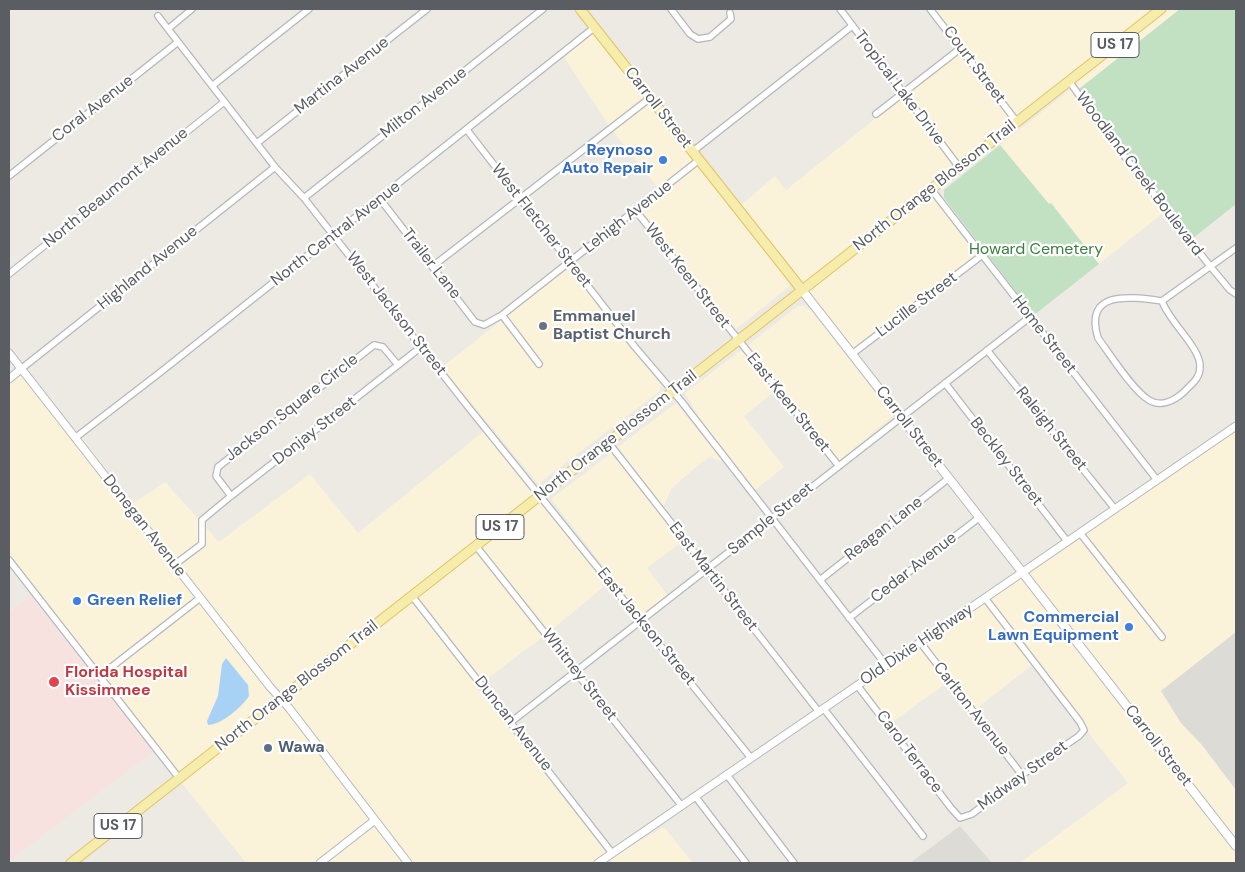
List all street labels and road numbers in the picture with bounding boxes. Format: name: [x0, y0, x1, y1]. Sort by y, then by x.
street label: Court Street: [939, 23, 1009, 107]
street label: Tropical Lake Drive: [850, 27, 948, 149]
road number: US 17: [1091, 32, 1139, 58]
street label: Martina Avenue: [291, 33, 393, 119]
street label: Milton Avenue: [377, 63, 471, 143]
street label: Carroll Street: [620, 64, 696, 152]
street label: Coral Avenue: [49, 71, 137, 147]
street label: Woodland Creek Boulevard: [1071, 88, 1207, 260]
street label: North Orange Blossom Trail: [850, 116, 1020, 256]
street label: North Beaumont Avenue: [40, 124, 192, 252]
street label: West Fletcher Street: [487, 160, 595, 292]
street label: North Central Avenue: [267, 177, 405, 291]
street label: Lehigh Avenue: [580, 177, 676, 257]
street label: West Keen Street: [640, 220, 734, 332]
street label: Highland Avenue: [94, 222, 202, 314]
street label: Trailer Lane: [397, 225, 465, 303]
street label: West Jackson Street: [342, 248, 450, 380]
street label: Lucille Street: [873, 268, 961, 342]
street label: Home Street: [1008, 292, 1080, 378]
street label: Jackson Square Circle: [222, 350, 362, 466]
street label: East Keen Street: [742, 350, 834, 456]
street label: North Orange Blossom Trail: [531, 366, 701, 506]
street label: Carroll Street: [871, 383, 947, 471]
street label: Raleigh Street: [1011, 383, 1091, 475]
street label: Donjay Street: [269, 392, 361, 470]
street label: Beckley Street: [966, 414, 1046, 510]
street label: Donegan Avenue: [98, 471, 190, 581]
street label: Sample Street: [724, 479, 818, 559]
street label: Reagan Lane: [841, 493, 927, 565]
road number: US 17: [476, 514, 524, 540]
street label: East Martin Street: [665, 519, 761, 635]
street label: Cedar Avenue: [867, 528, 961, 608]
street label: East Jackson Street: [593, 564, 699, 690]
street label: Old Dixie Highway: [857, 600, 977, 690]
street label: North Orange Blossom Trail: [212, 616, 382, 756]
street label: Whitney Street: [537, 625, 621, 725]
street label: Carlton Avenue: [929, 659, 1013, 759]
street label: Duncan Avenue: [470, 673, 556, 775]
street label: Carroll Street: [1120, 702, 1196, 790]
street label: Carol Terrace: [872, 707, 946, 797]
street label: Midway Street: [974, 737, 1072, 815]
road number: US 17: [94, 814, 142, 838]

